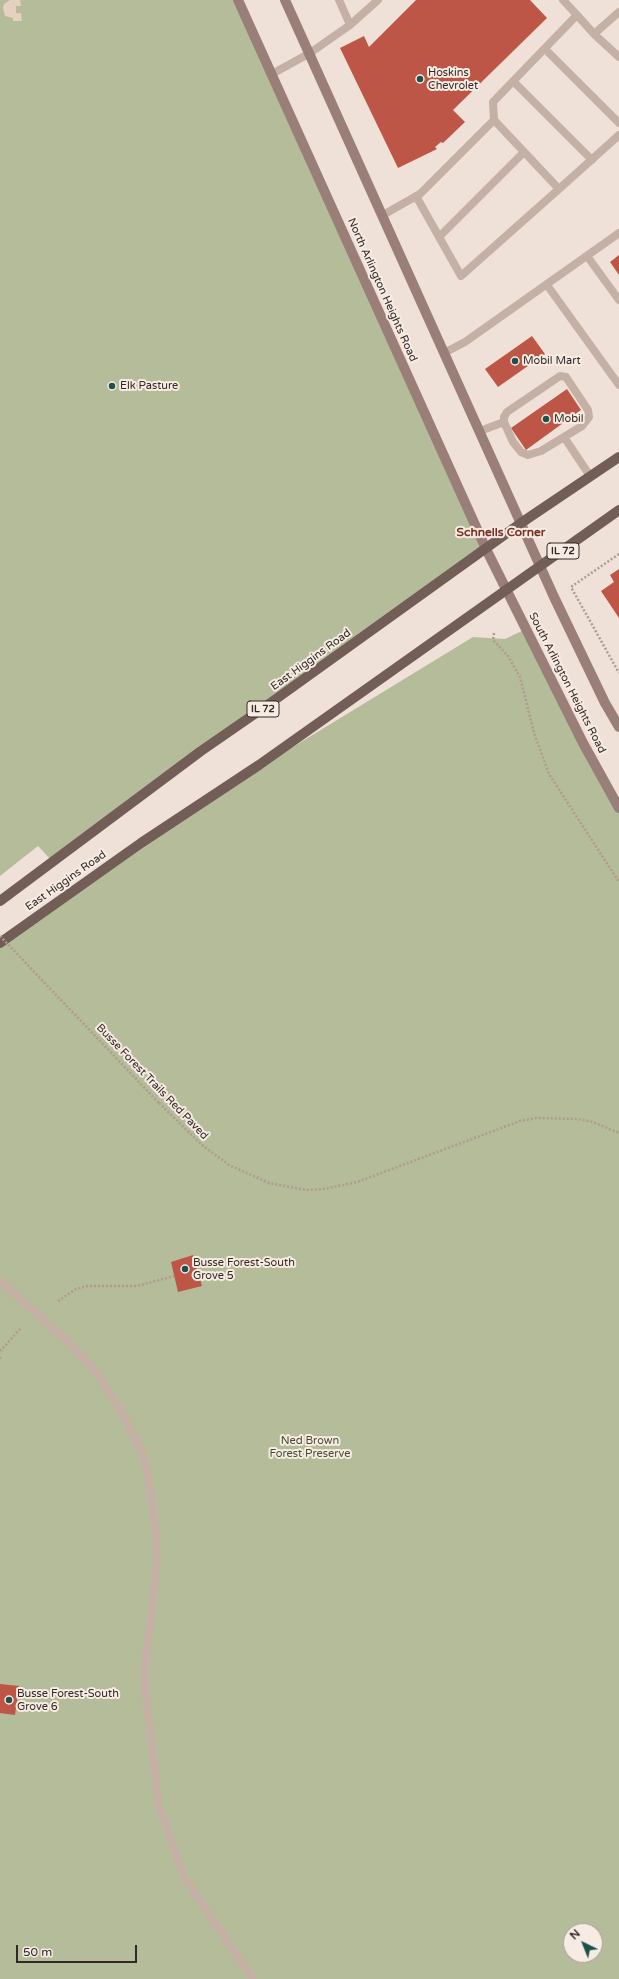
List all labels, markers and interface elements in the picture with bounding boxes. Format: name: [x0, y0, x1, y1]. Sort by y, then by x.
place label: Hoskins Chevrolet: [428, 66, 478, 92]
marker: Hoskins Chevrolet: [415, 74, 425, 84]
street label: North Arlington Heights Road: [344, 216, 420, 364]
place label: Mobil Mart: [523, 354, 581, 368]
marker: Mobil Mart: [510, 356, 520, 366]
place label: Elk Pasture: [120, 379, 178, 393]
marker: Elk Pasture: [107, 381, 117, 391]
place label: Mobil: [554, 412, 584, 426]
marker: Mobil: [541, 414, 551, 424]
district label: Schnells Corner: [457, 526, 545, 540]
road number: IL 72: [547, 543, 579, 559]
street label: South Arlington Heights Road: [526, 610, 608, 756]
street label: East Higgins Road: [269, 627, 353, 693]
road number: IL 72: [247, 701, 279, 717]
street label: East Higgins Road: [23, 848, 109, 914]
street label: Busse Forest Trails Red Paved: [93, 1022, 211, 1142]
place label: Busse Forest-South Grove 5: [193, 1256, 295, 1282]
marker: Busse Forest-South Grove 5: [180, 1264, 190, 1274]
park label: Ned Brown Forest Preserve: [270, 1434, 350, 1460]
place label: Busse Forest-South Grove 6: [17, 1687, 119, 1713]
marker: Busse Forest-South Grove 6: [4, 1695, 14, 1705]
north arrow: [563, 1923, 603, 1963]
text: N: [567, 1927, 583, 1942]
scale bar: [18, 1937, 139, 1963]
text: 50 m: [23, 1945, 52, 1959]

